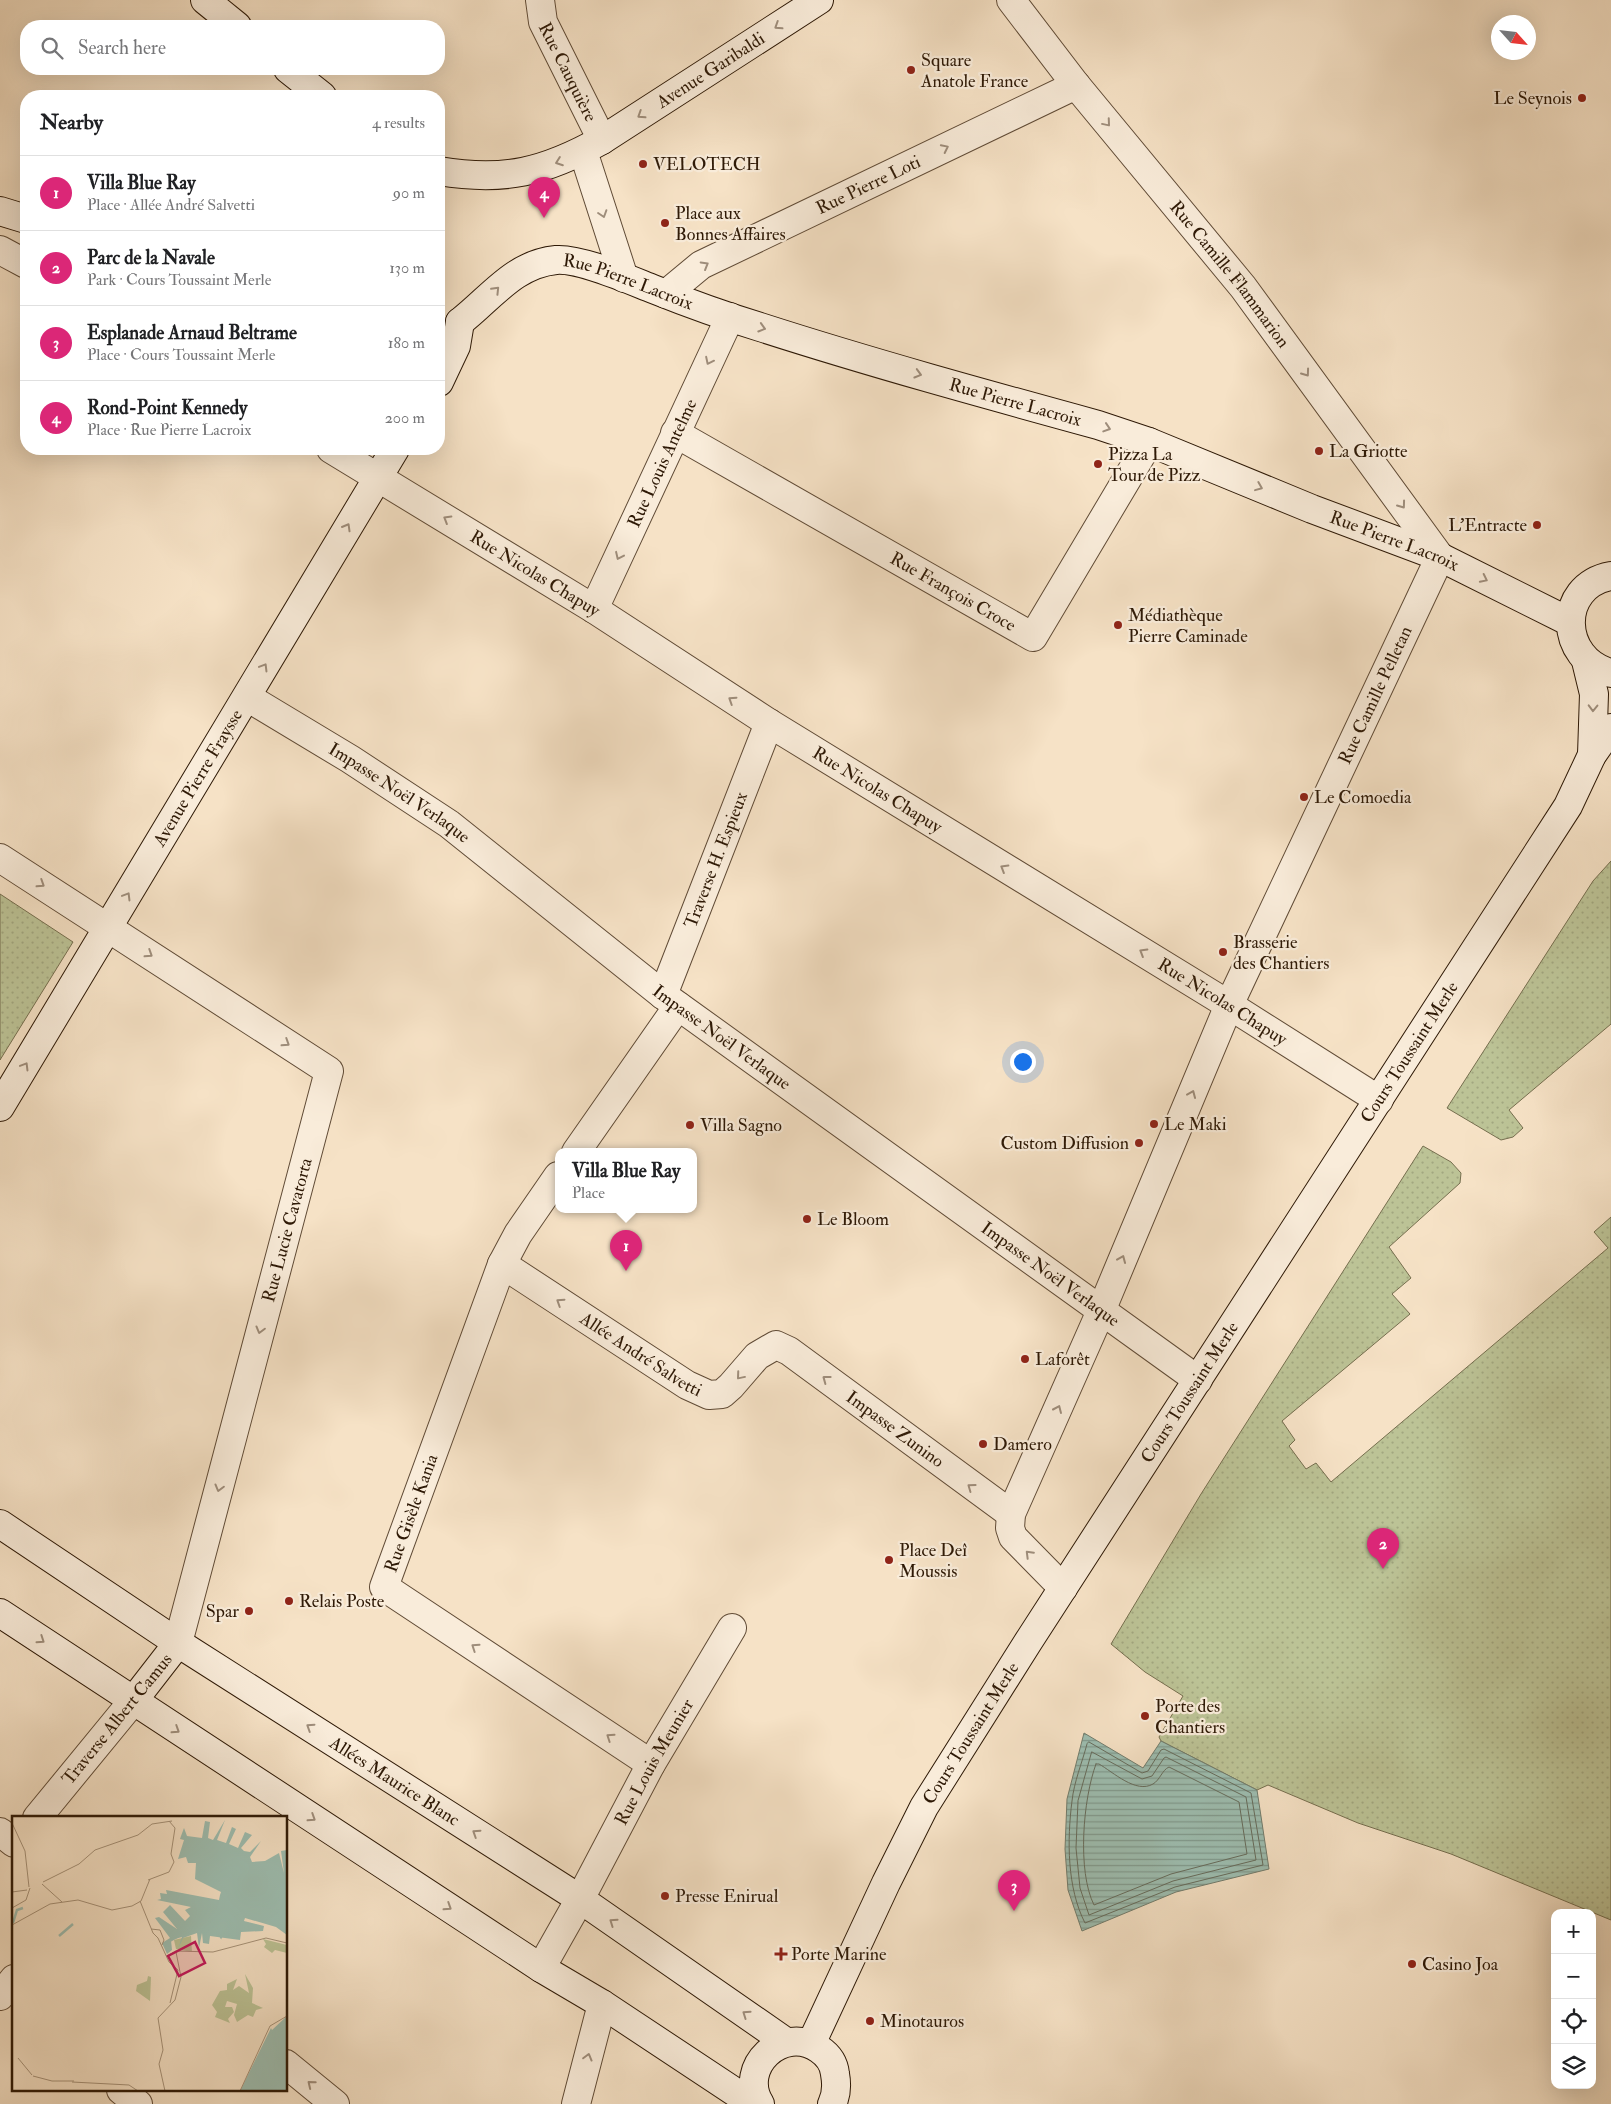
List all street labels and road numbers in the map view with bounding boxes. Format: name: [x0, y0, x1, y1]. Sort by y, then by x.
street label: Rue Cauquière: [533, 19, 602, 126]
street label: Avenue Garibaldi: [651, 27, 769, 114]
street label: Rue Pierre Loti: [812, 150, 925, 220]
street label: Rue Camille Flammarion: [1164, 196, 1295, 353]
street label: Rue Pierre Lacroix: [561, 249, 696, 315]
street label: Rue Pierre Lacroix: [946, 373, 1084, 432]
street label: Rue Louis Antelme: [623, 395, 702, 531]
street label: Rue Pierre Lacroix: [1327, 506, 1463, 577]
street label: Rue Nicolas Chapuy: [466, 525, 605, 623]
street label: Rue François Croce: [886, 547, 1020, 637]
street label: Rue Camille Pelletan: [1333, 622, 1418, 768]
street label: Avenue Pierre Fraysse: [148, 705, 248, 852]
street label: Impasse Noël Verlaque: [324, 738, 475, 849]
street label: Rue Nicolas Chapuy: [808, 741, 947, 839]
street label: Traverse H. Espieux: [679, 789, 753, 932]
street label: Rue Nicolas Chapuy: [1153, 953, 1292, 1051]
street label: Cours Toussaint Merle: [1355, 977, 1464, 1127]
street label: Impasse Noël Verlaque: [647, 980, 796, 1096]
street label: Rue Lucie Cavatorta: [257, 1155, 318, 1305]
street label: Impasse Noël Verlaque: [976, 1217, 1124, 1332]
street label: Allée André Salvetti: [575, 1307, 706, 1402]
street label: Cours Toussaint Merle: [1136, 1317, 1244, 1467]
street label: Impasse Zunino: [841, 1386, 949, 1473]
street label: Rue Gisèle Kania: [379, 1450, 444, 1575]
street label: Traverse Albert Camus: [57, 1649, 178, 1790]
street label: Cours Toussaint Merle: [918, 1658, 1025, 1809]
street label: Rue Louis Meunier: [610, 1695, 699, 1829]
street label: Allées Maurice Blanc: [324, 1731, 464, 1831]

